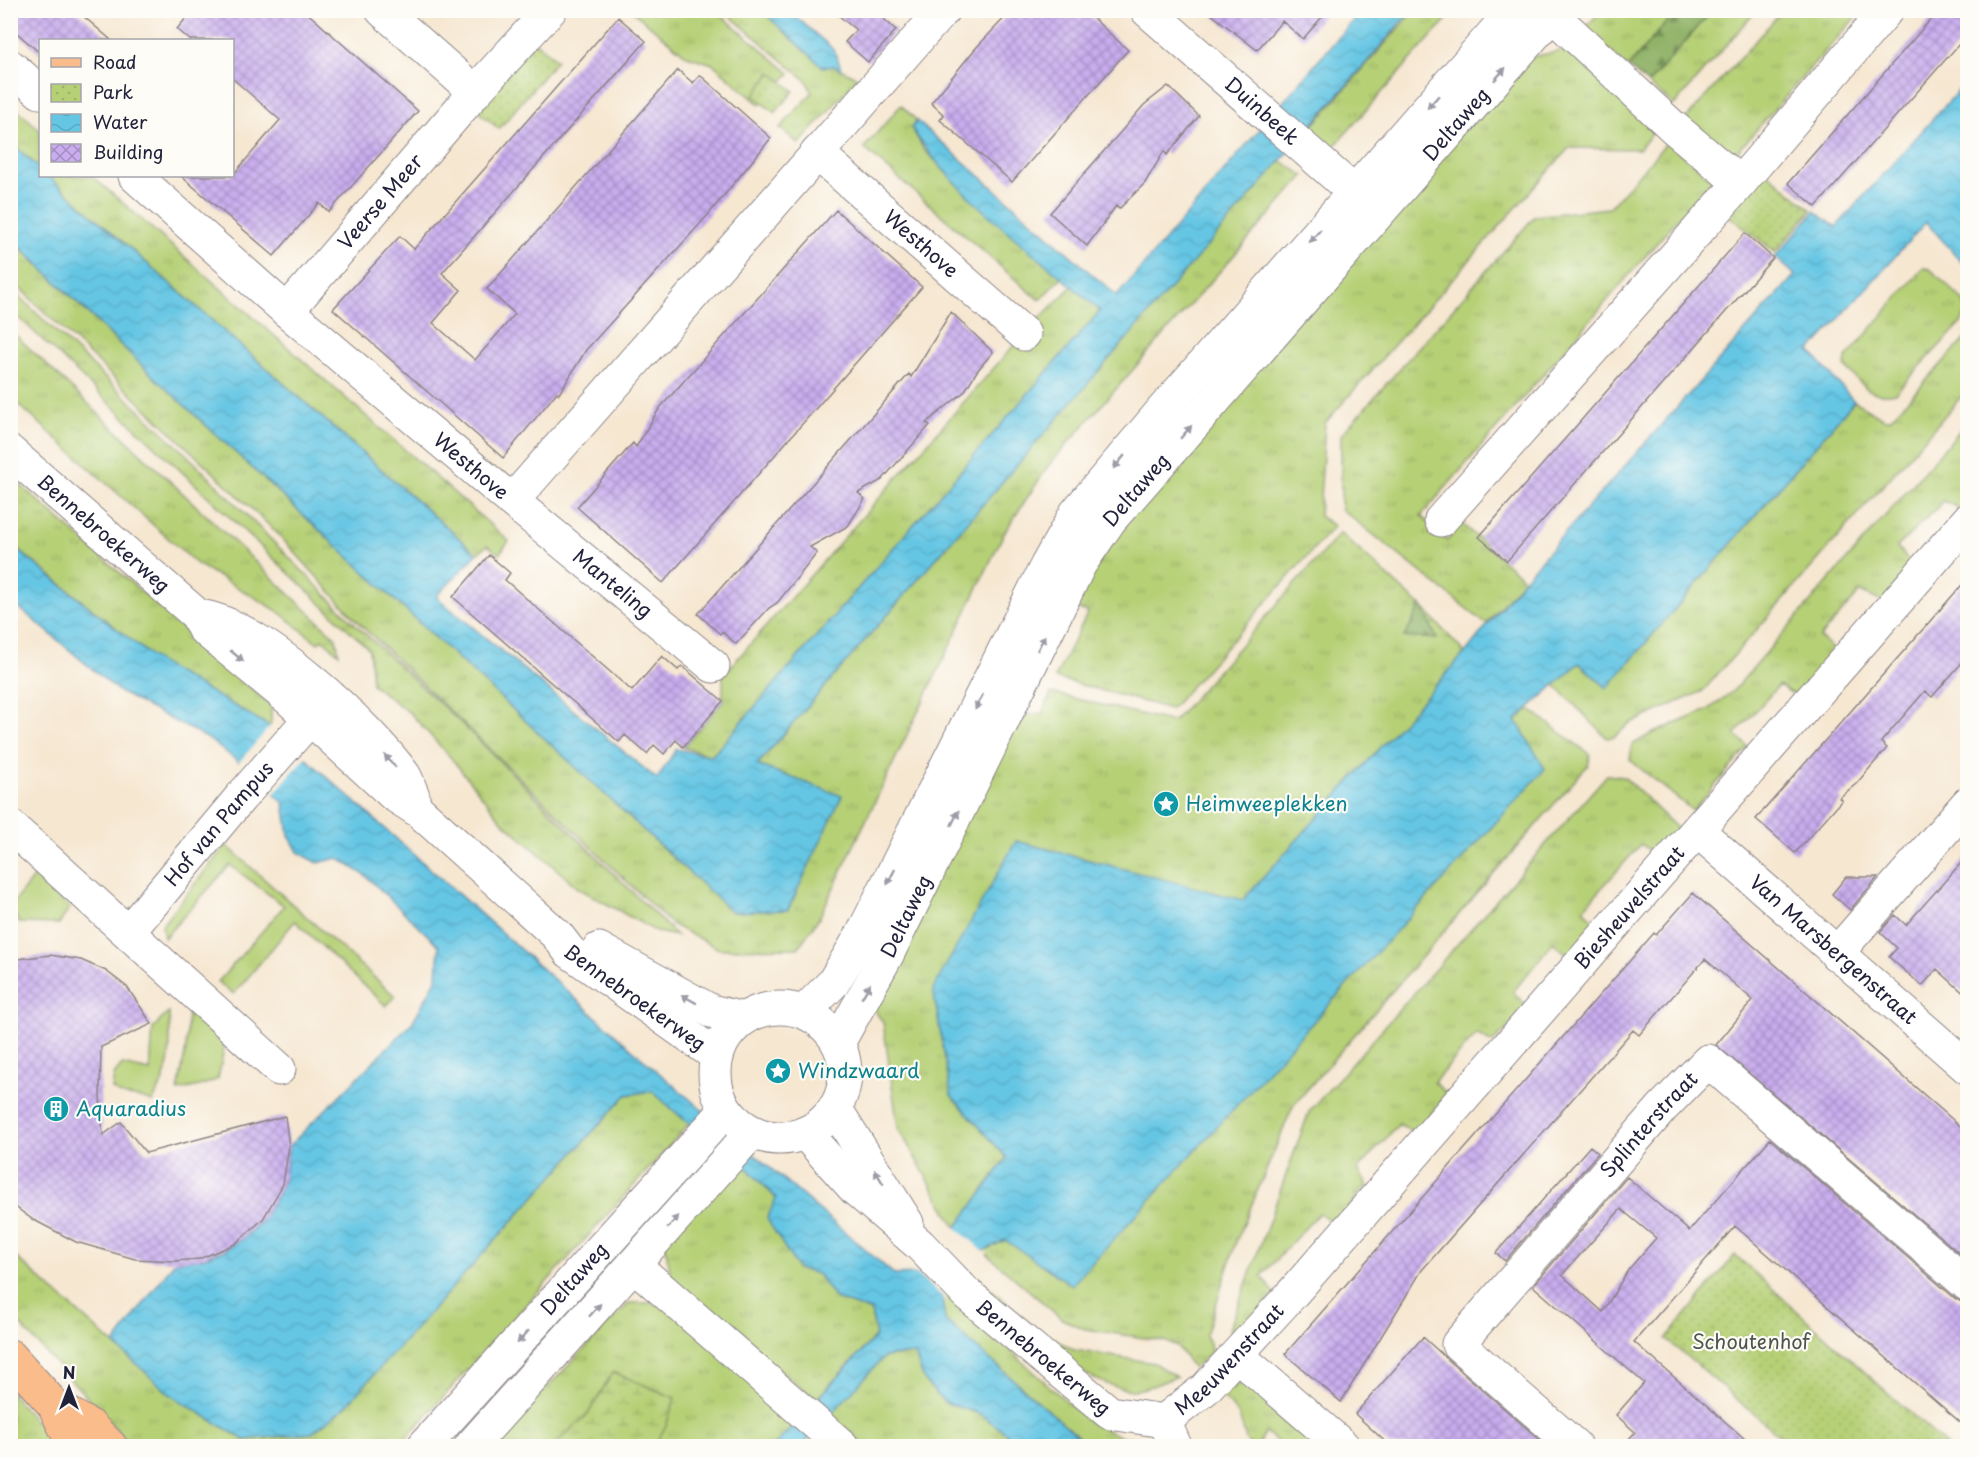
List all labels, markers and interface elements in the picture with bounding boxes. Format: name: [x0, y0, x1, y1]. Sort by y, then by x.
legend: [39, 39, 234, 177]
text: Road: [93, 48, 137, 75]
one-way arrow: [1493, 66, 1506, 82]
street label: Duinbeek: [1218, 69, 1307, 152]
text: Park: [93, 78, 133, 105]
street label: Deltaweg: [1415, 80, 1496, 167]
one-way arrow: [1427, 94, 1440, 109]
text: Water: [93, 108, 148, 135]
text: Building: [93, 138, 163, 165]
street label: Veerse Meer: [330, 146, 430, 256]
street label: Westhove: [878, 202, 966, 284]
one-way arrow: [1309, 228, 1322, 243]
street label: Westhove: [427, 425, 516, 506]
one-way arrow: [1179, 425, 1192, 440]
street label: Deltaweg: [1095, 446, 1176, 533]
one-way arrow: [1112, 454, 1125, 470]
street label: Bennebroekerweg: [31, 466, 177, 599]
street label: Manteling: [567, 541, 659, 624]
one-way arrow: [1036, 635, 1046, 652]
one-way arrow: [229, 650, 245, 663]
one-way arrow: [974, 694, 983, 711]
one-way arrow: [383, 753, 397, 768]
street label: Hof van Pampus: [157, 754, 280, 892]
place label: Heimweeplekken: [1186, 788, 1348, 818]
place icon: Heimweeplekken: [1151, 789, 1181, 819]
one-way arrow: [949, 809, 959, 827]
street label: Biesheuvelstraat: [1567, 839, 1691, 975]
street label: Van Marsbergenstraat: [1743, 867, 1924, 1031]
one-way arrow: [886, 868, 896, 885]
street label: Deltaweg: [872, 869, 938, 962]
street label: Bennebroekerweg: [558, 936, 713, 1058]
one-way arrow: [860, 983, 871, 999]
one-way arrow: [680, 994, 697, 1004]
place label: Windzwaard: [798, 1055, 920, 1085]
place icon: Windzwaard: [763, 1056, 793, 1086]
street label: Splinterstraat: [1592, 1064, 1704, 1184]
place label: Aquaradius: [76, 1093, 186, 1123]
building icon: Aquaradius: [41, 1094, 71, 1124]
one-way arrow: [874, 1169, 885, 1185]
one-way arrow: [666, 1215, 679, 1230]
street label: Deltaweg: [533, 1235, 615, 1321]
street label: Bennebroekerweg: [970, 1291, 1118, 1422]
street label: Meeuwenstraat: [1167, 1296, 1290, 1422]
one-way arrow: [588, 1303, 601, 1318]
park label: Schoutenhof: [1692, 1326, 1811, 1356]
one-way arrow: [517, 1329, 530, 1344]
north arrow: [39, 1358, 99, 1418]
text: N: [63, 1360, 75, 1384]

